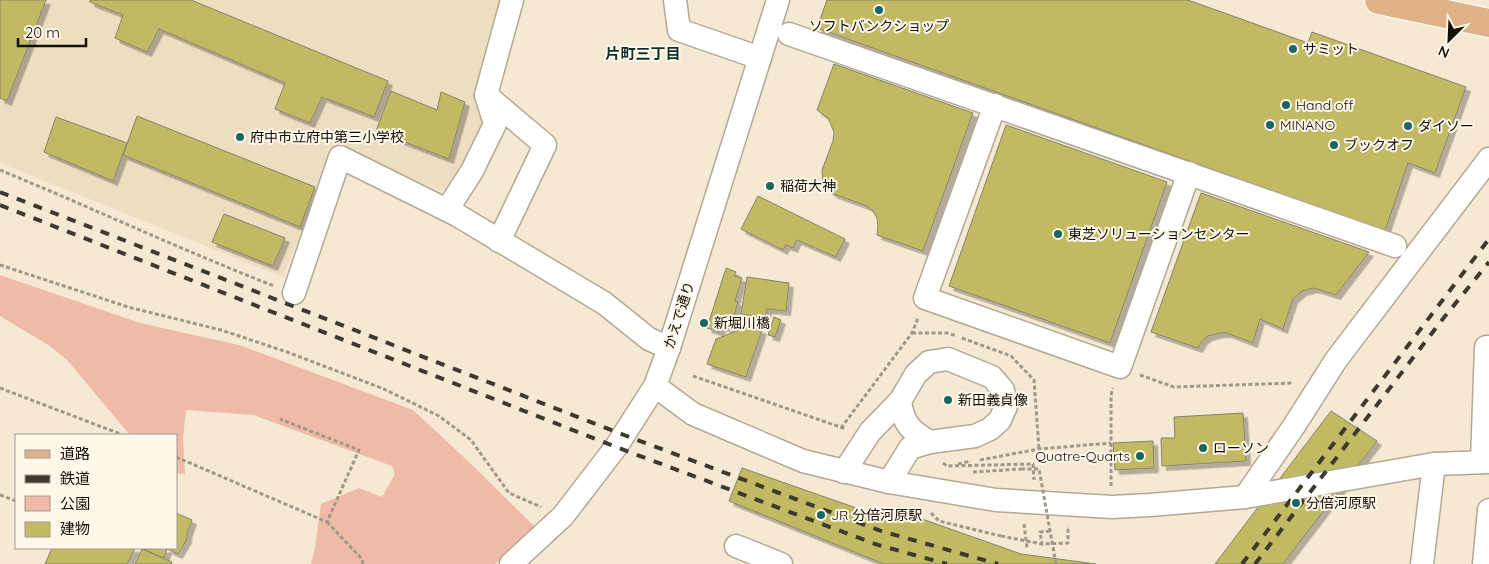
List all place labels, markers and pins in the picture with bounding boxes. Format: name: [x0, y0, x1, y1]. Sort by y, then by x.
marker: ソフトバンクショップ: [873, 4, 885, 16]
place label: ソフトバンクショップ: [809, 17, 949, 35]
place label: サミット: [1303, 40, 1359, 58]
marker: サミット: [1287, 43, 1299, 55]
place label: Hand off: [1296, 96, 1354, 114]
marker: Hand off: [1280, 99, 1292, 111]
place label: MINANO: [1280, 116, 1336, 134]
place label: ダイソー: [1418, 117, 1474, 135]
marker: MINANO: [1264, 119, 1276, 131]
marker: ダイソー: [1402, 120, 1414, 132]
place label: 府中市立府中第三小学校: [250, 128, 404, 146]
marker: 府中市立府中第三小学校: [234, 131, 246, 143]
place label: ブックオフ: [1344, 136, 1414, 154]
marker: ブックオフ: [1328, 139, 1340, 151]
place label: 稲荷大神: [780, 177, 836, 195]
marker: 稲荷大神: [764, 180, 776, 192]
place label: 東芝ソリューションセンター: [1068, 225, 1250, 243]
marker: 東芝ソリューションセンター: [1052, 228, 1064, 240]
place label: 新堀川橋: [714, 314, 770, 332]
marker: 新堀川橋: [698, 317, 710, 329]
place label: 新田義貞像: [958, 391, 1028, 409]
marker: 新田義貞像: [942, 394, 954, 406]
place label: ローソン: [1213, 439, 1269, 457]
marker: ローソン: [1197, 442, 1209, 454]
place label: Quatre-Quarts: [1035, 447, 1130, 465]
marker: Quatre-Quarts: [1134, 450, 1146, 462]
place label: 分倍河原駅: [1306, 494, 1376, 512]
marker: 分倍河原駅: [1290, 497, 1302, 509]
place label: JR 分倍河原駅: [831, 506, 922, 524]
marker: JR 分倍河原駅: [815, 509, 827, 521]

